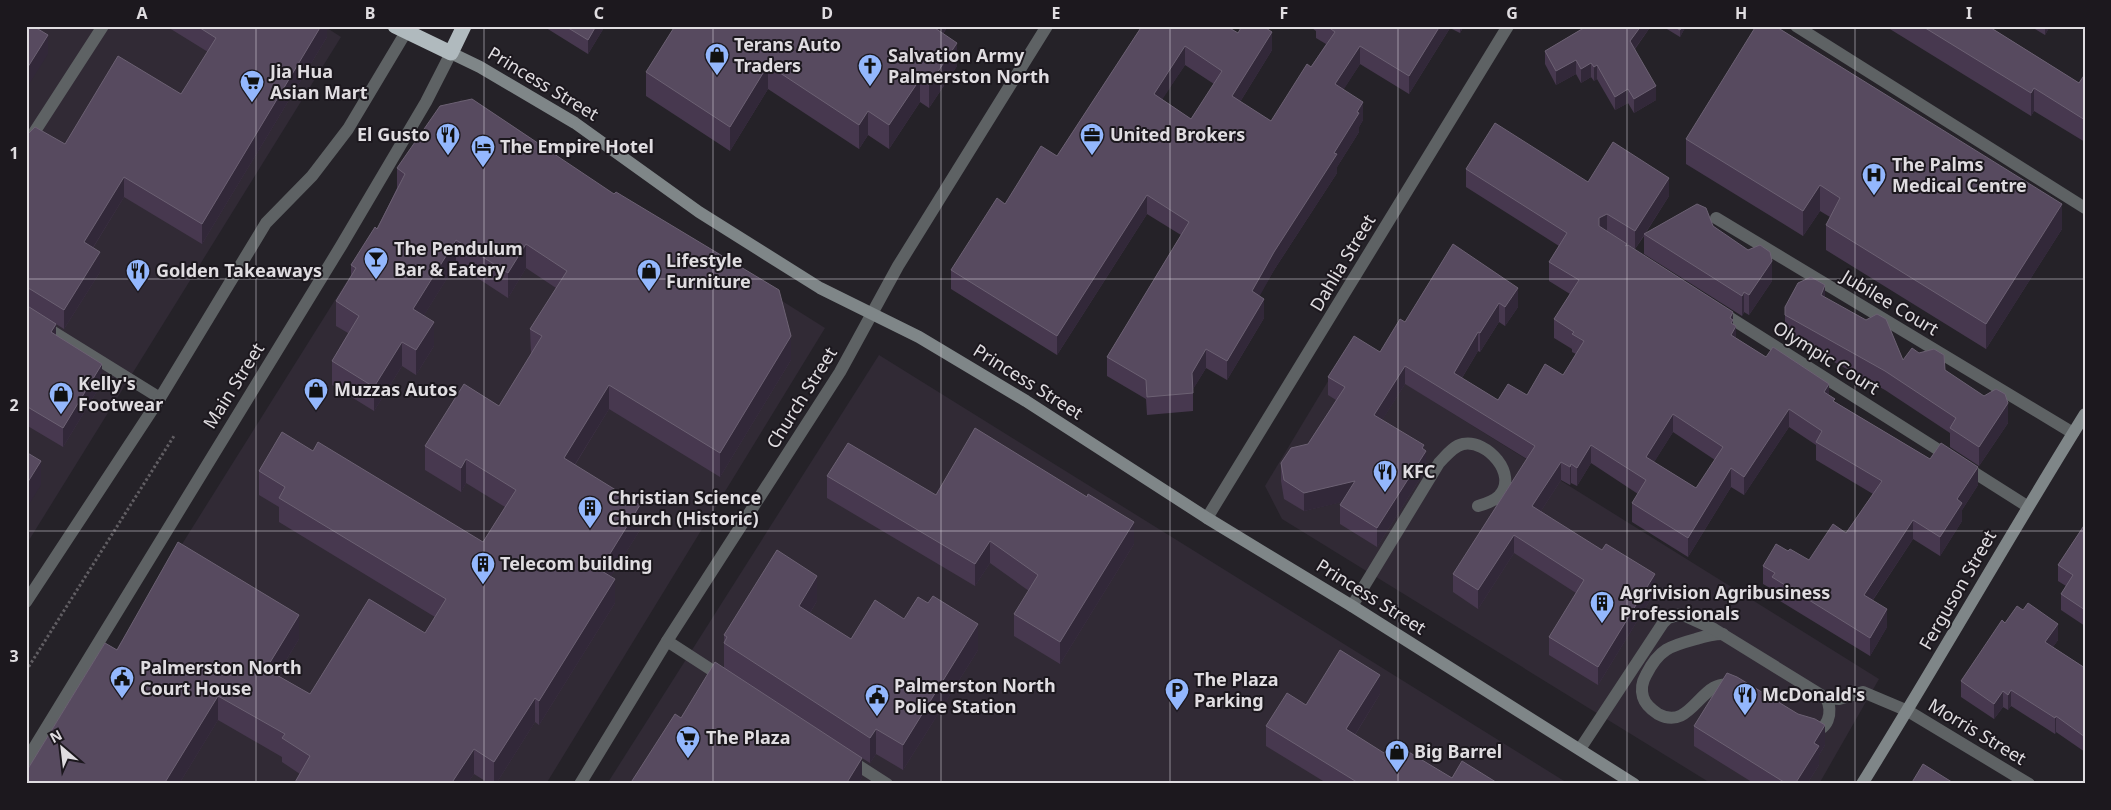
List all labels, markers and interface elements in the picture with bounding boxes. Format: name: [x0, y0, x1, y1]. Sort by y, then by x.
text: A: [136, 2, 148, 24]
text: B: [365, 2, 375, 24]
text: C: [594, 2, 604, 24]
text: D: [821, 2, 833, 24]
text: E: [1052, 2, 1061, 24]
text: F: [1280, 2, 1288, 24]
text: G: [1506, 2, 1518, 24]
text: H: [1735, 2, 1747, 24]
text: I: [1966, 2, 1972, 24]
place label: Terans Auto Traders: [734, 32, 841, 77]
street label: Princess Street: [484, 41, 604, 126]
shop icon: Terans Auto Traders: [704, 42, 730, 76]
place label: Salvation Army Palmerston North: [888, 43, 1050, 88]
church icon: Salvation Army Palmerston North: [857, 53, 883, 87]
place label: Jia Hua Asian Mart: [268, 59, 368, 104]
supermarket icon: Jia Hua Asian Mart: [239, 69, 265, 103]
place label: El Gusto: [357, 122, 430, 146]
restaurant icon: El Gusto: [435, 122, 461, 156]
office icon: United Brokers: [1079, 122, 1105, 156]
place label: United Brokers: [1110, 122, 1245, 146]
hotel icon: The Empire Hotel: [470, 134, 496, 168]
place label: The Empire Hotel: [500, 134, 654, 158]
text: 1: [9, 142, 19, 164]
place label: The Palms Medical Centre: [1892, 152, 2027, 197]
hospital icon: The Palms Medical Centre: [1861, 162, 1887, 196]
street label: Dahlia Street: [1304, 209, 1381, 315]
place label: The Pendulum Bar & Eatery: [394, 236, 523, 281]
bar icon: The Pendulum Bar & Eatery: [363, 246, 389, 280]
place label: Lifestyle Furniture: [666, 248, 751, 293]
restaurant icon: Golden Takeaways: [125, 258, 151, 292]
place label: Golden Takeaways: [156, 258, 322, 282]
shop icon: Lifestyle Furniture: [636, 258, 662, 292]
street label: Jubilee Court: [1836, 263, 1944, 341]
street label: Olympic Court: [1769, 315, 1885, 400]
street label: Main Street: [197, 338, 269, 433]
street label: Princess Street: [969, 338, 1088, 425]
street label: Church Street: [760, 342, 842, 453]
place label: Kelly's Footwear: [78, 371, 163, 416]
shop icon: Muzzas Autos: [303, 377, 329, 411]
place label: Muzzas Autos: [334, 377, 457, 401]
shop icon: Kelly's Footwear: [48, 381, 74, 415]
text: 2: [9, 394, 19, 416]
restaurant icon: KFC: [1372, 459, 1398, 493]
place label: KFC: [1402, 459, 1435, 483]
place label: Christian Science Church (Historic): [608, 485, 761, 530]
building icon: Christian Science Church (Historic): [577, 495, 603, 529]
street label: Ferguson Street: [1913, 525, 2001, 654]
building icon: Telecom building: [470, 551, 496, 585]
place label: Telecom building: [500, 551, 652, 575]
street label: Princess Street: [1312, 553, 1431, 640]
place label: Agrivision Agribusiness Professionals: [1620, 580, 1830, 625]
building icon: Agrivision Agribusiness Professionals: [1589, 590, 1615, 624]
text: 3: [9, 645, 19, 667]
place label: Palmerston North Court House: [140, 655, 302, 700]
public building icon: Palmerston North Court House: [109, 665, 135, 699]
place label: The Plaza Parking: [1194, 667, 1279, 712]
place label: Palmerston North Police Station: [894, 673, 1056, 718]
parking icon: The Plaza Parking: [1164, 677, 1190, 711]
restaurant icon: McDonald's: [1732, 682, 1758, 716]
place label: McDonald's: [1762, 682, 1865, 706]
public building icon: Palmerston North Police Station: [864, 683, 890, 717]
street label: Morris Street: [1924, 692, 2031, 770]
north arrow: [38, 722, 88, 772]
text: N: [46, 725, 65, 747]
supermarket icon: The Plaza: [675, 725, 701, 759]
place label: The Plaza: [706, 725, 791, 749]
shop icon: Big Barrel: [1384, 739, 1410, 773]
place label: Big Barrel: [1414, 739, 1502, 763]

